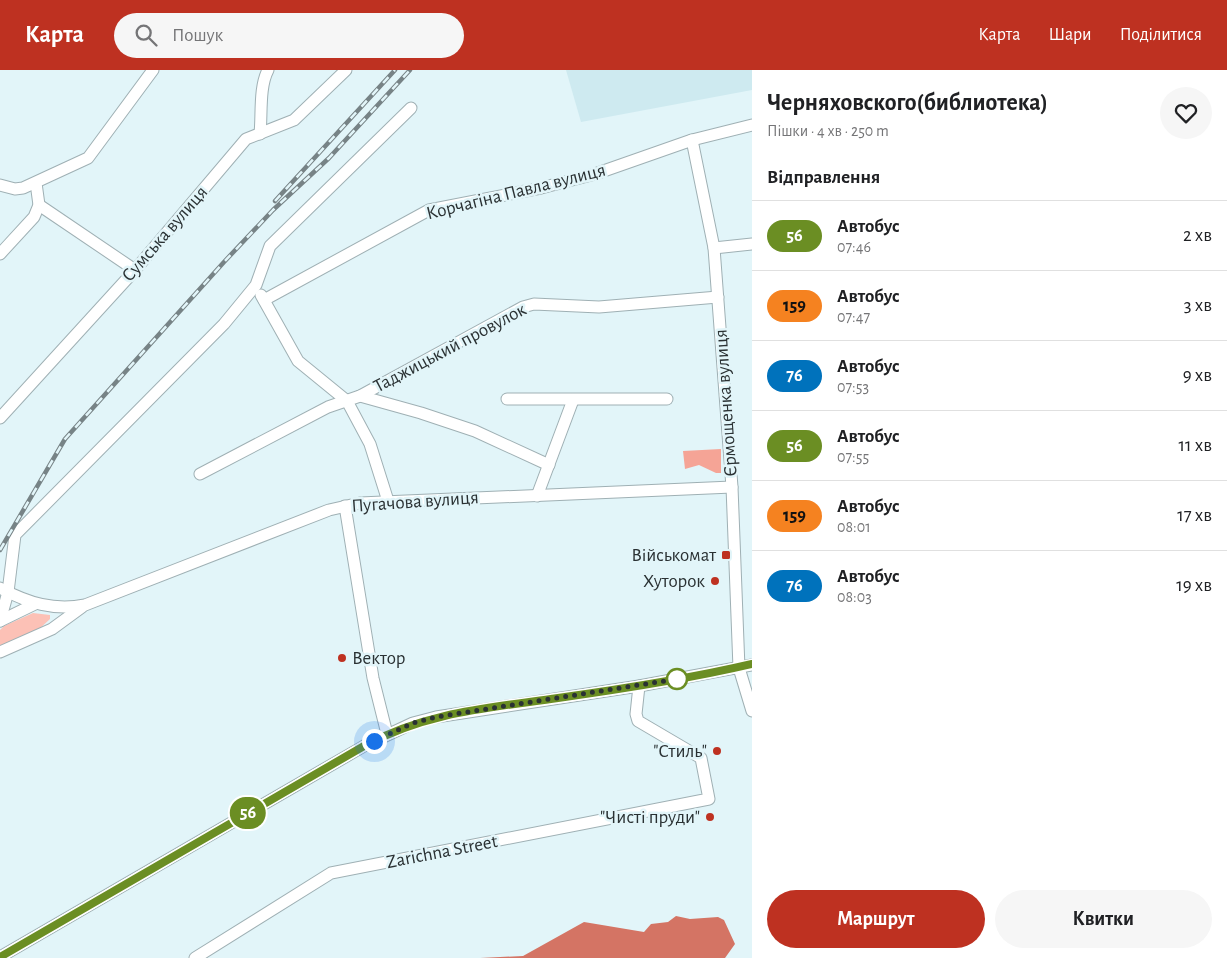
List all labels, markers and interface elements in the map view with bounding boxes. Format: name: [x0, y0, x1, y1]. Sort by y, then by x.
search box: [114, 13, 464, 58]
icon: search: [132, 21, 160, 49]
text: Карта: [25, 23, 84, 47]
text: Пошук: [172, 26, 223, 45]
text: Карта: [978, 26, 1020, 44]
text: Шари: [1048, 26, 1092, 44]
text: Поділитися: [1120, 26, 1202, 44]
button: heart: [1160, 87, 1212, 139]
text: Черняховского(библиотека): [767, 91, 1048, 115]
text: Пішки · 4 хв · 250 m: [767, 123, 889, 139]
street label: Корчагіна Павла вулиця: [424, 161, 608, 223]
text: Відправлення: [767, 168, 880, 187]
street label: Сумська вулиця: [119, 183, 211, 285]
text: Автобус: [837, 217, 900, 236]
text: 2 хв: [1183, 226, 1212, 245]
text: 56: [786, 227, 803, 245]
text: 07:46: [837, 239, 871, 255]
text: Автобус: [837, 287, 900, 306]
text: 3 хв: [1184, 296, 1212, 315]
text: 159: [783, 297, 806, 315]
street label: Таджицький провулок: [371, 300, 530, 396]
text: 07:47: [837, 309, 870, 325]
street label: Єрмощенка вулиця: [711, 329, 741, 477]
text: Автобус: [837, 357, 900, 376]
text: 9 хв: [1183, 366, 1212, 385]
text: 76: [786, 367, 803, 385]
text: 07:53: [837, 379, 869, 395]
text: Автобус: [837, 427, 900, 446]
text: 11 хв: [1179, 436, 1212, 455]
text: 56: [786, 437, 803, 455]
text: 07:55: [837, 449, 869, 465]
street label: Пугачова вулиця: [351, 488, 479, 516]
text: Автобус: [837, 497, 900, 516]
text: 17 хв: [1177, 506, 1212, 525]
text: 159: [783, 507, 806, 525]
text: 08:01: [837, 519, 871, 535]
place label: Військомат: [631, 546, 716, 565]
marker: Військомат: [720, 549, 732, 561]
text: Автобус: [837, 567, 900, 586]
place label: Хуторок: [643, 572, 705, 591]
marker: Хуторок: [709, 575, 721, 587]
text: 19 хв: [1176, 576, 1212, 595]
text: 76: [786, 577, 803, 595]
text: 08:03: [837, 589, 872, 605]
place label: Вектор: [352, 649, 406, 668]
marker: Вектор: [336, 652, 348, 664]
unlabelled marker: [666, 668, 688, 690]
your location: [362, 729, 387, 754]
place label: "Стиль": [653, 742, 707, 761]
marker: "Стиль": [711, 745, 723, 757]
line badge: 56: [226, 797, 270, 829]
text: 56: [240, 804, 256, 822]
place label: "Чисті пруди": [600, 808, 700, 827]
marker: "Чисті пруди": [704, 811, 716, 823]
street label: Zarichna Street: [385, 832, 499, 872]
button: Маршрут: [767, 890, 985, 948]
button: Квитки: [995, 890, 1212, 948]

